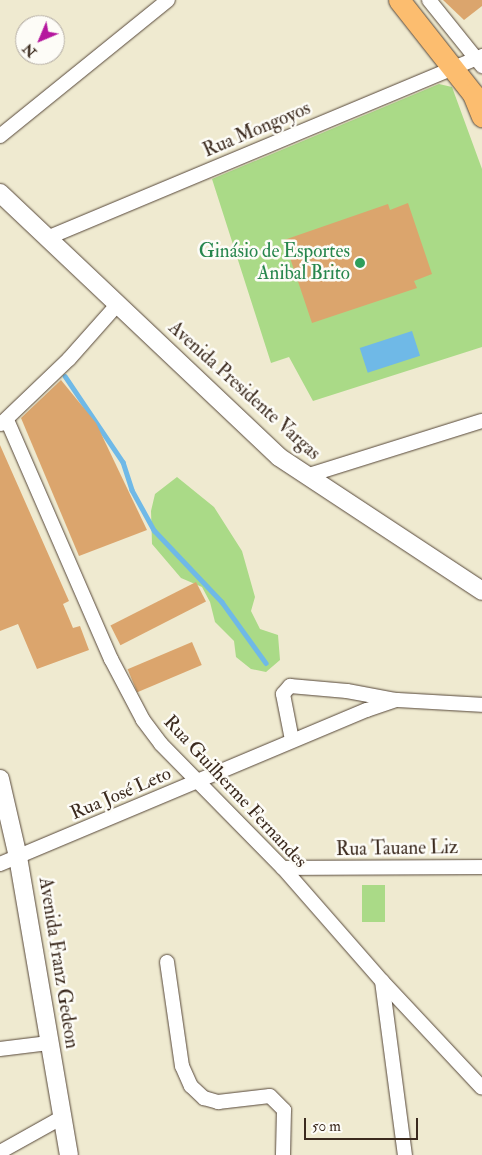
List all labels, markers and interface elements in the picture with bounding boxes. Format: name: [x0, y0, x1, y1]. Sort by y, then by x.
north arrow: [15, 15, 65, 65]
text: N: [19, 40, 40, 61]
street label: Rua Mongoyos: [200, 97, 314, 163]
place label: Ginásio de Esportes Anibal Brito: [199, 241, 350, 285]
marker: Ginásio de Esportes Anibal Brito: [354, 257, 366, 269]
street label: Avenida Presidente Vargas: [163, 317, 325, 465]
street label: Rua Guilherme Fernandes: [158, 711, 312, 873]
street label: Rua José Leto: [67, 763, 175, 825]
street label: Rua Tauane Liz: [336, 837, 458, 861]
street label: Avenida Franz Gedeon: [33, 876, 83, 1050]
scale bar: [307, 1108, 421, 1140]
text: 50 m: [312, 1117, 341, 1136]

